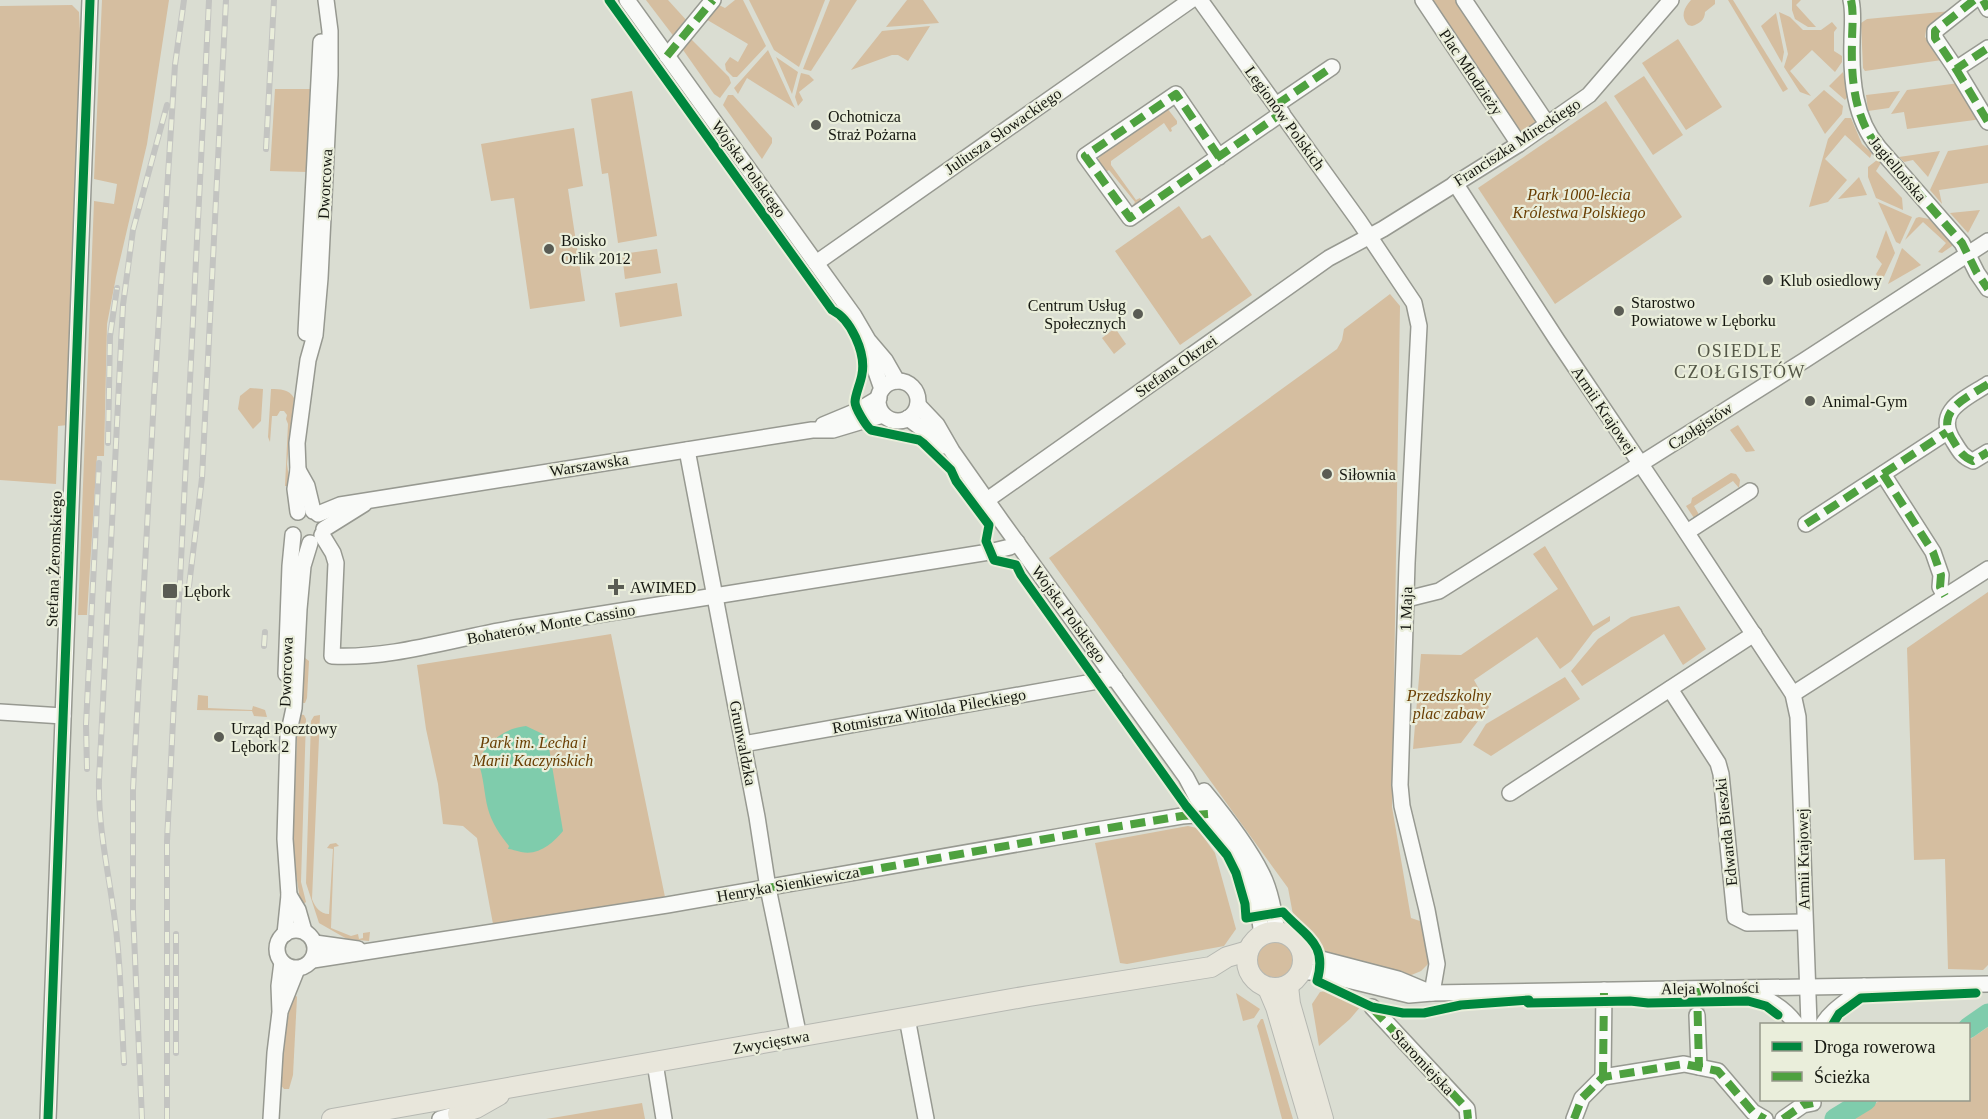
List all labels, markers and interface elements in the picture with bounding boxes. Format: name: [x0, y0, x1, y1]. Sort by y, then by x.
street label: Plac Młodzieży: [1435, 26, 1506, 119]
street label: Legionów Polskich: [1241, 63, 1328, 174]
street label: Juliusza Słowackiego: [942, 84, 1065, 178]
street label: Franciszka Mireckiego: [1451, 95, 1584, 190]
place label: Ochotnicza Straż Pożarna: [828, 108, 916, 143]
street label: Wojska Polskiego: [708, 118, 790, 221]
marker: Ochotnicza Straż Pożarna: [809, 118, 823, 132]
street label: Jagiellońska: [1865, 133, 1930, 205]
street label: Dworcowa: [315, 149, 335, 219]
park label: Park 1000-lecia Królestwa Polskiego: [1512, 186, 1645, 222]
place label: Boisko Orlik 2012: [561, 232, 631, 267]
marker: Boisko Orlik 2012: [542, 242, 556, 256]
place label: Klub osiedlowy: [1780, 272, 1882, 290]
marker: Klub osiedlowy: [1761, 273, 1775, 287]
place label: Starostwo Powiatowe w Lęborku: [1631, 294, 1776, 330]
place label: Centrum Usług Społecznych: [1028, 297, 1126, 333]
marker: Starostwo Powiatowe w Lęborku: [1612, 304, 1626, 318]
marker: Centrum Usług Społecznych: [1131, 307, 1145, 321]
street label: Stefana Okrzei: [1132, 331, 1220, 400]
district label: OSIEDLE CZOŁGISTÓW: [1674, 341, 1806, 382]
street label: Armii Krajowej: [1568, 363, 1639, 457]
place label: Animal-Gym: [1822, 393, 1908, 411]
marker: Animal-Gym: [1803, 394, 1817, 408]
street label: Czołgistów: [1665, 399, 1736, 454]
street label: Warszawska: [548, 450, 630, 480]
place label: Siłownia: [1339, 466, 1396, 483]
marker: Siłownia: [1320, 467, 1334, 481]
street label: Stefana Żeromskiego: [43, 491, 66, 627]
street label: Wojska Polskiego: [1028, 563, 1110, 666]
marker: AWIMED: [607, 578, 625, 596]
place label: AWIMED: [630, 579, 696, 596]
marker: Lębork: [161, 582, 179, 600]
place label: Lębork: [184, 583, 230, 601]
street label: 1 Maja: [1397, 586, 1416, 632]
street label: Bohaterów Monte Cassino: [465, 601, 637, 647]
street label: Dworcowa: [276, 637, 296, 707]
street label: Rotmistrza Witolda Pileckiego: [831, 686, 1027, 737]
park label: Przedszkolny plac zabaw: [1406, 687, 1492, 723]
street label: Grunwaldzka: [726, 699, 760, 787]
place label: Urząd Pocztowy Lębork 2: [231, 720, 337, 756]
marker: Urząd Pocztowy Lębork 2: [212, 730, 226, 744]
park label: Park im. Lecha i Marii Kaczyńskich: [472, 734, 593, 770]
street label: Edwarda Bieszki: [1712, 776, 1740, 887]
street label: Armii Krajowej: [1794, 808, 1813, 910]
street label: Henryka Sienkiewicza: [715, 863, 861, 906]
street label: Aleja Wolności: [1661, 979, 1760, 998]
legend: [1760, 1023, 1970, 1101]
street label: Staromiejska: [1388, 1026, 1458, 1099]
street label: Zwycięstwa: [731, 1027, 811, 1058]
text: Droga rowerowa: [1814, 1037, 1935, 1057]
text: Ścieżka: [1814, 1066, 1870, 1087]

